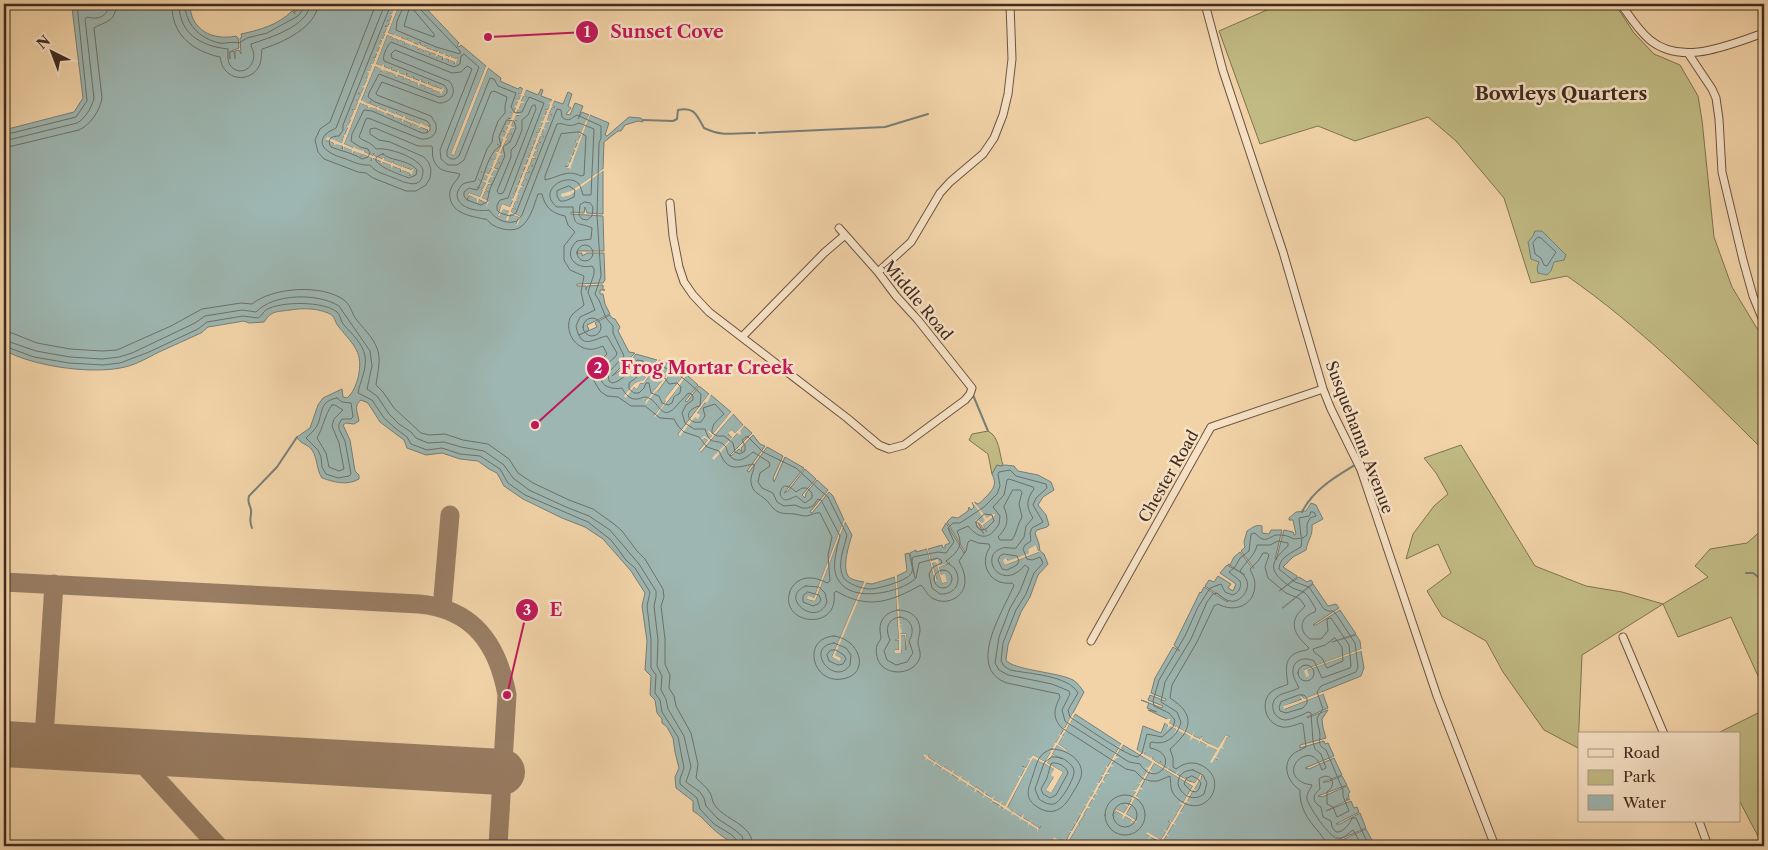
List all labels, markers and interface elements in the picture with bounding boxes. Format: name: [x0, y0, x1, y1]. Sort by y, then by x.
callout: Sunset Cove: [575, 15, 733, 48]
text: Sunset Cove: [610, 21, 724, 43]
text: 1: [584, 22, 591, 41]
north arrow: [28, 28, 78, 78]
text: N: [33, 32, 54, 53]
district label: Bowleys Quarters: [1475, 82, 1648, 105]
street label: Middle Road: [879, 256, 957, 344]
callout: Frog Mortar Creek: [585, 351, 803, 384]
text: Frog Mortar Creek: [620, 357, 795, 379]
text: 2: [594, 358, 603, 377]
street label: Susquehanna Avenue: [1322, 358, 1398, 516]
street label: Chester Road: [1134, 426, 1203, 526]
callout: E: [515, 594, 573, 627]
text: E: [549, 599, 563, 621]
text: 3: [523, 600, 531, 619]
legend: [1578, 732, 1740, 822]
text: Road: [1623, 743, 1660, 762]
text: Park: [1623, 767, 1657, 786]
text: Water: [1622, 793, 1667, 812]

